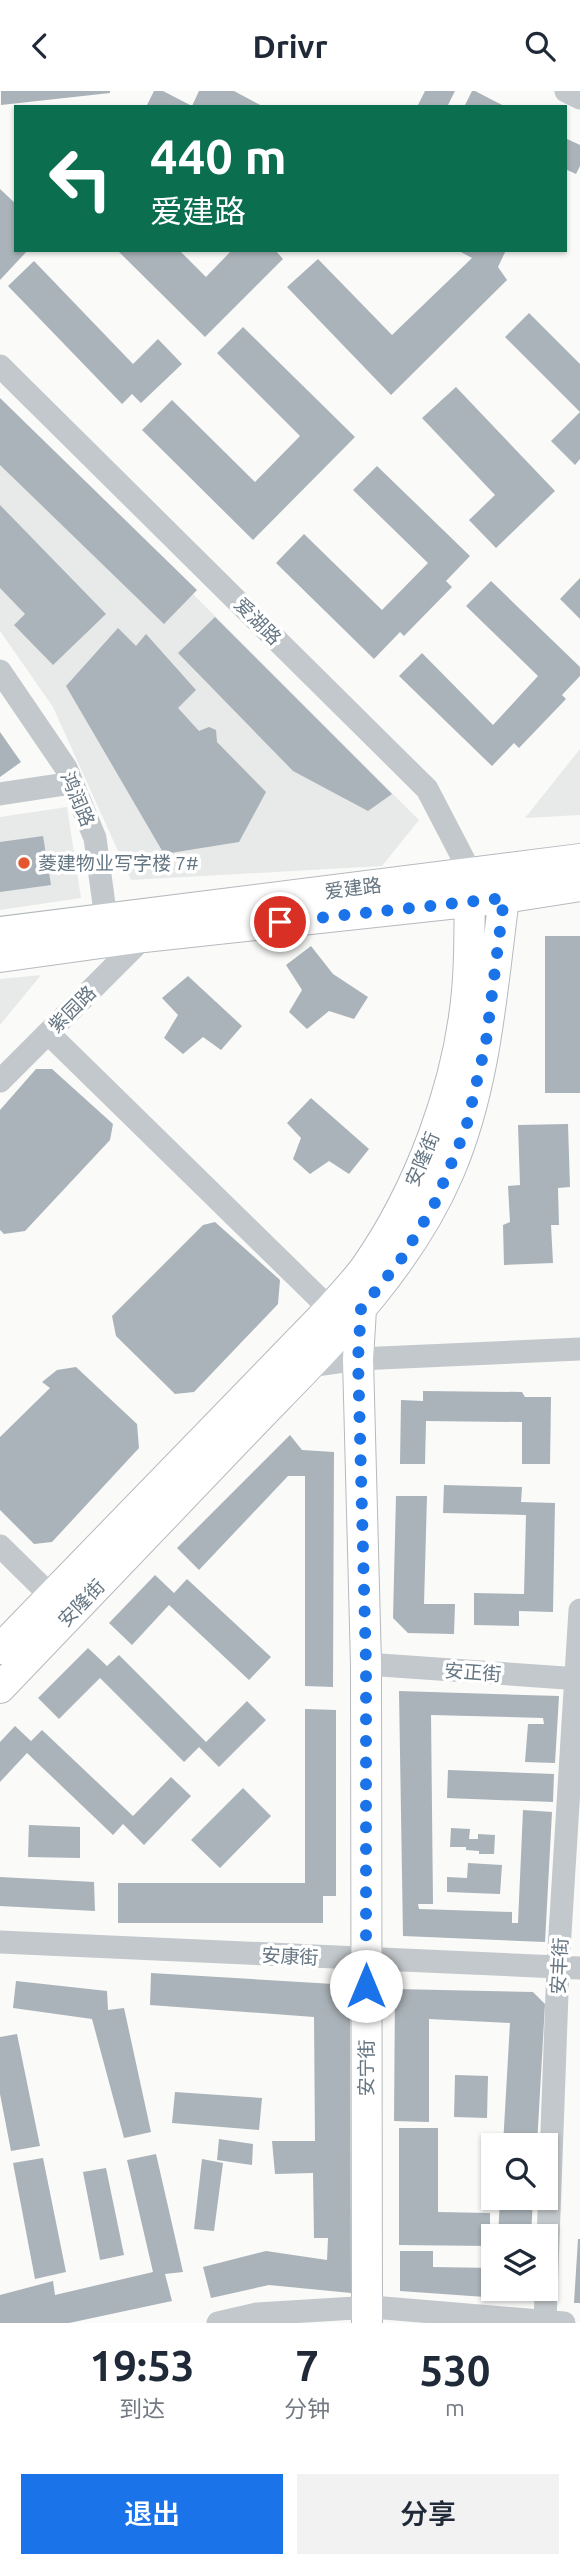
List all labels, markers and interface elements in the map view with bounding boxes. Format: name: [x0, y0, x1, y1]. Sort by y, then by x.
icon: back: [21, 27, 59, 65]
icon: search: [521, 27, 559, 65]
text: Drivr: [252, 28, 328, 64]
text: 440 m: [150, 128, 287, 183]
icon: left: [35, 133, 126, 224]
text: 爱建路: [150, 193, 246, 229]
street label: 爱湖路: [230, 593, 286, 649]
street label: 鸿润路: [57, 768, 99, 830]
place label: 菱建物业写字楼 7#: [38, 852, 199, 874]
marker: 菱建物业写字楼 7#: [16, 855, 32, 871]
street label: 爱建路: [323, 874, 383, 902]
pin: [250, 892, 310, 952]
icon: arrive: [261, 903, 299, 941]
street label: 紫园路: [44, 981, 100, 1037]
street label: 安隆街: [401, 1128, 443, 1190]
street label: 安隆街: [53, 1575, 109, 1631]
street label: 安正街: [444, 1659, 502, 1685]
street label: 安丰街: [547, 1937, 571, 1995]
street label: 安康街: [261, 1944, 319, 1968]
position arrow: [329, 1949, 403, 2023]
street label: 安宁街: [355, 2039, 377, 2097]
map controls: [481, 2133, 558, 2301]
button: search: [481, 2133, 558, 2210]
button: layers: [481, 2224, 558, 2301]
text: 19:53: [89, 2342, 195, 2389]
text: 7: [295, 2342, 319, 2389]
text: 530: [419, 2347, 491, 2394]
text: m: [445, 2395, 465, 2420]
text: 到达: [119, 2396, 165, 2421]
text: 分钟: [284, 2396, 330, 2421]
button: 退出: [21, 2474, 283, 2554]
button: 分享: [297, 2474, 559, 2554]

